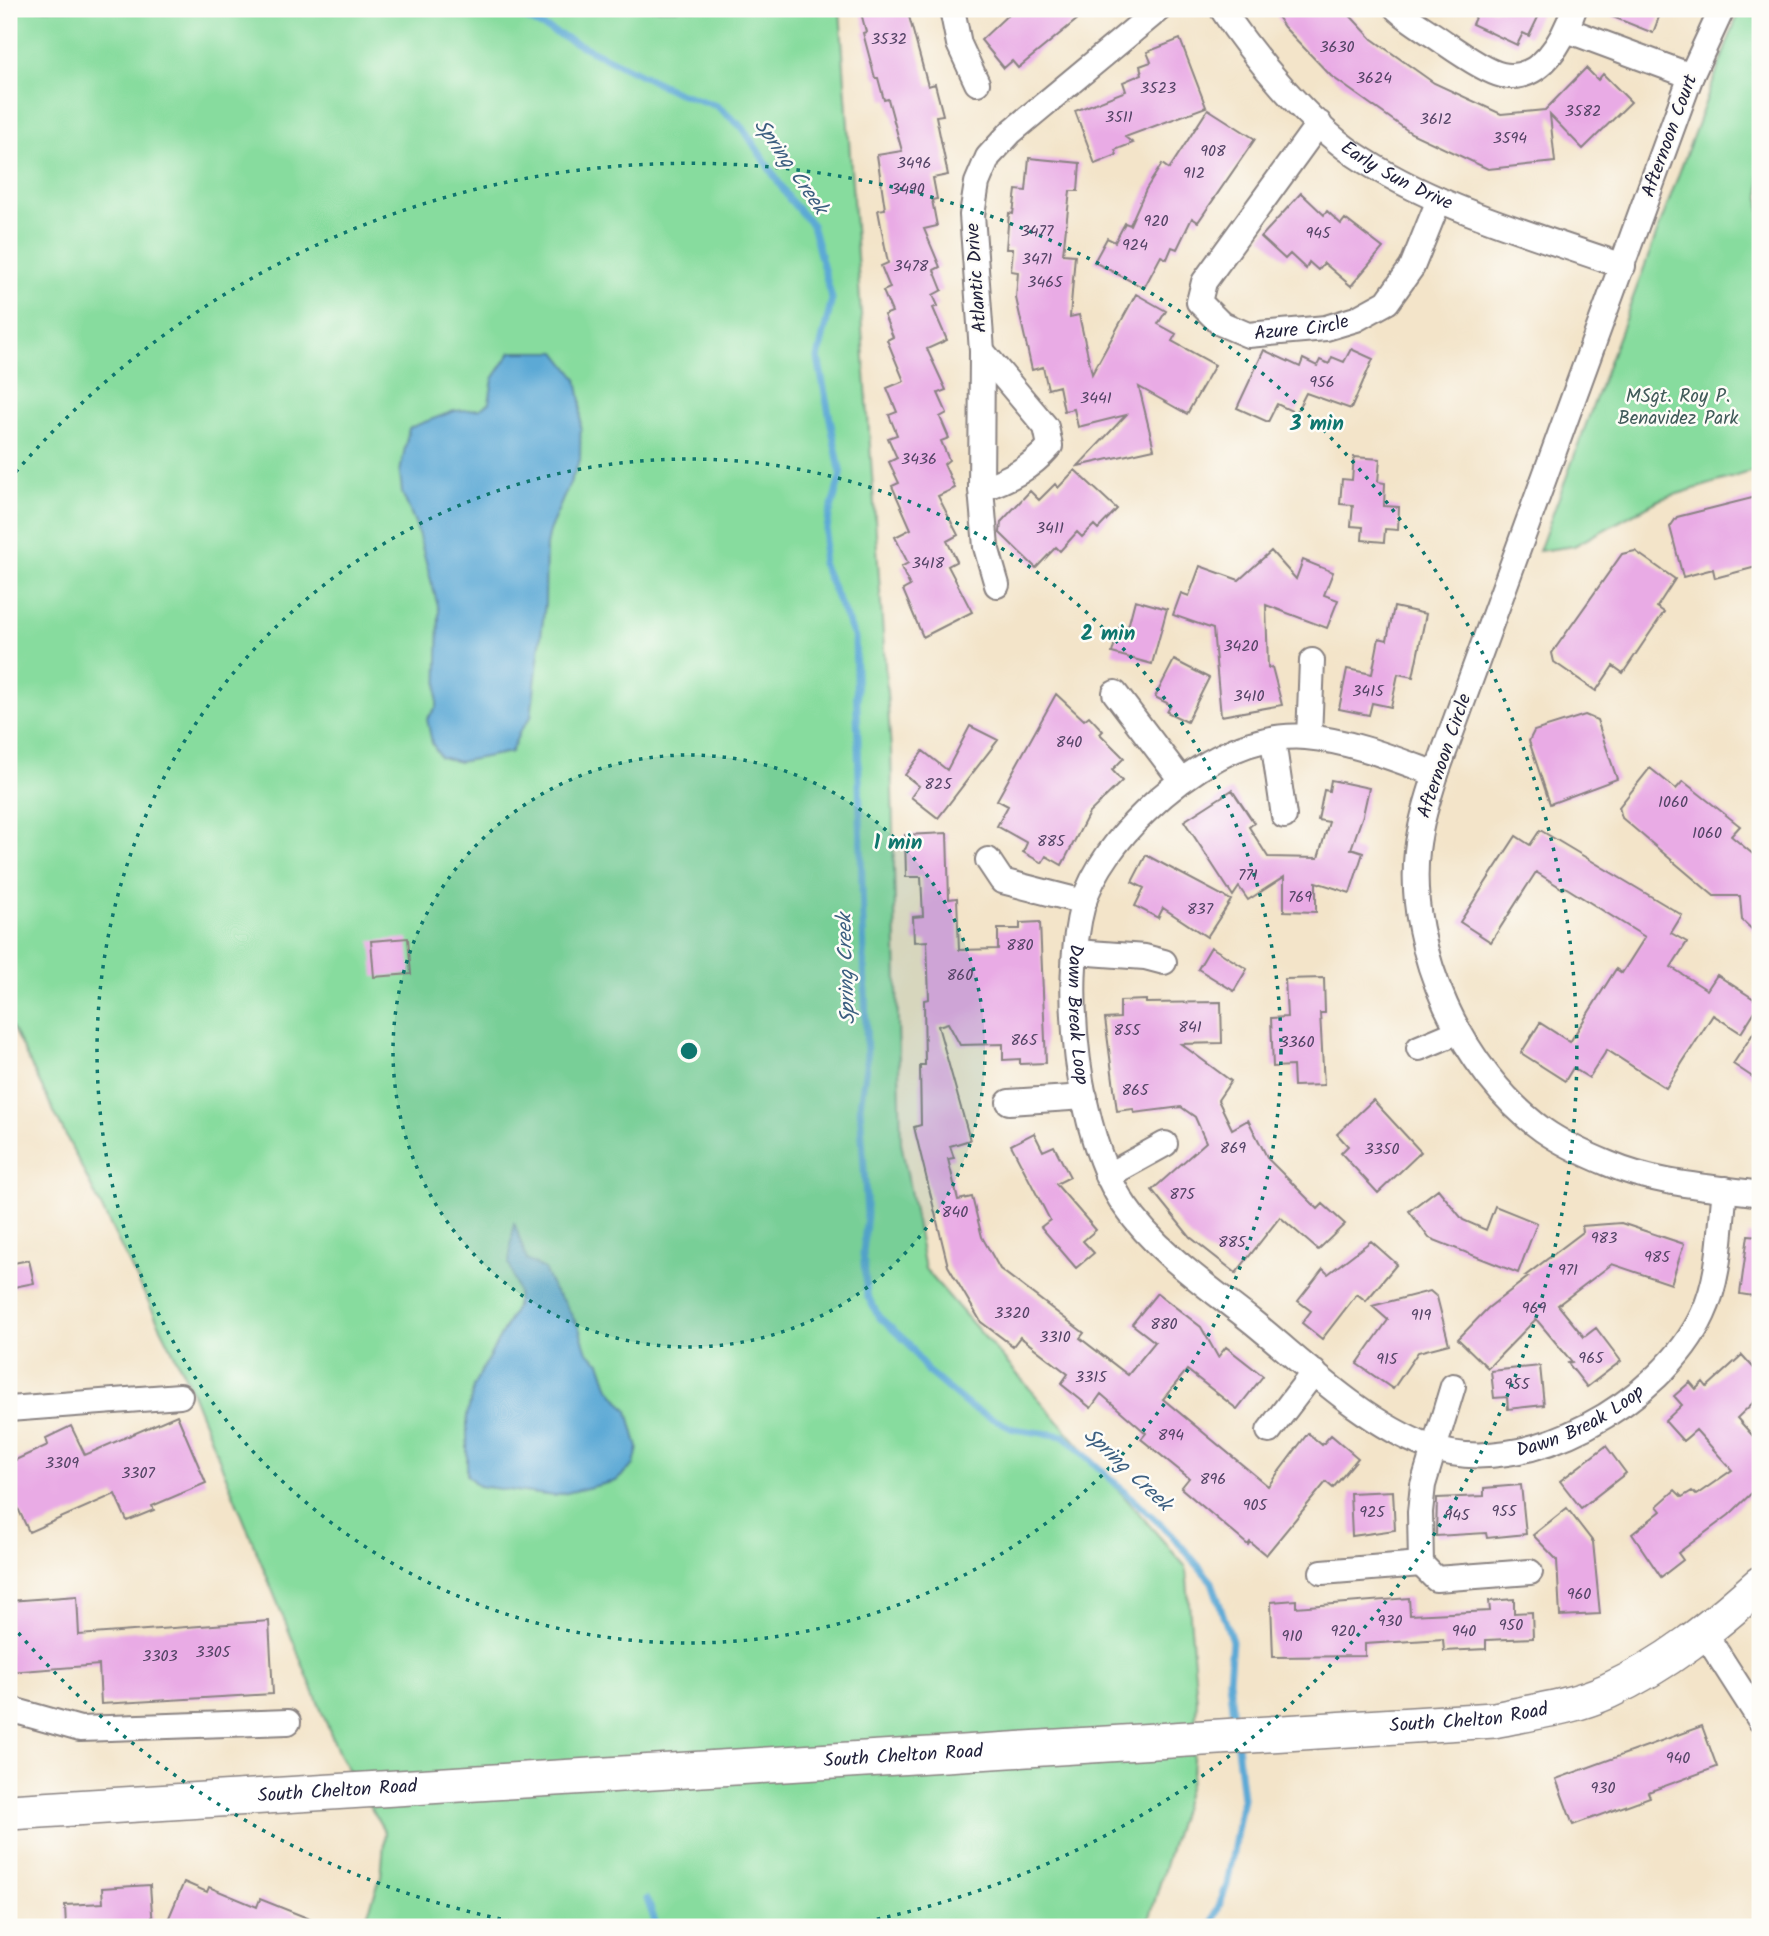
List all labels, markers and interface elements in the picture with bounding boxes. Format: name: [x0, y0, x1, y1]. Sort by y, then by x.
house number: 3532: [871, 27, 907, 52]
house number: 3630: [1319, 35, 1355, 60]
house number: 3624: [1356, 66, 1392, 91]
street label: Afternoon Court: [1634, 70, 1706, 202]
house number: 3523: [1140, 76, 1176, 101]
house number: 3582: [1565, 99, 1601, 124]
house number: 3511: [1105, 105, 1133, 130]
house number: 3612: [1420, 107, 1452, 132]
water label: Spring Creek: [745, 112, 837, 225]
house number: 3594: [1493, 126, 1527, 151]
street label: Early Sun Drive: [1334, 134, 1458, 219]
house number: 908: [1200, 139, 1226, 164]
house number: 3496: [897, 151, 931, 176]
house number: 912: [1183, 161, 1205, 186]
house number: 3490: [891, 177, 925, 202]
house number: 920: [1143, 209, 1169, 234]
house number: 3477: [1021, 219, 1054, 244]
house number: 945: [1305, 221, 1332, 246]
street label: Atlantic Drive: [958, 222, 996, 334]
house number: 924: [1122, 233, 1148, 258]
house number: 3471: [1022, 247, 1052, 272]
house number: 3478: [894, 254, 929, 279]
house number: 3465: [1027, 270, 1064, 295]
street label: Azure Circle: [1253, 307, 1353, 349]
house number: 956: [1309, 370, 1335, 395]
park label: MSgt. Roy P. Benavidez Park: [1618, 382, 1738, 434]
house number: 3441: [1080, 386, 1112, 411]
text: 3 min: [1289, 408, 1344, 441]
house number: 3436: [901, 447, 937, 472]
house number: 3411: [1036, 516, 1064, 541]
house number: 3418: [912, 551, 945, 576]
text: 2 min: [1081, 618, 1135, 651]
house number: 3420: [1223, 634, 1259, 659]
house number: 3415: [1352, 679, 1385, 704]
house number: 3410: [1234, 684, 1264, 709]
street label: Afternoon Circle: [1410, 689, 1480, 822]
house number: 840: [1056, 730, 1082, 755]
house number: 825: [924, 772, 953, 797]
house number: 1060: [1658, 790, 1688, 815]
house number: 1060: [1692, 821, 1722, 846]
text: 1 min: [874, 827, 922, 860]
house number: 885: [1037, 829, 1066, 854]
house number: 771: [1238, 863, 1258, 888]
house number: 769: [1288, 885, 1312, 910]
house number: 837: [1187, 897, 1214, 922]
water label: Spring Creek: [828, 910, 865, 1025]
house number: 880: [1006, 933, 1034, 958]
street label: Dawn Break Loop: [1058, 943, 1096, 1087]
house number: 860: [947, 963, 973, 988]
house number: 841: [1178, 1015, 1202, 1040]
house number: 855: [1114, 1018, 1142, 1043]
house number: 865: [1010, 1028, 1039, 1053]
house number: 3360: [1279, 1030, 1315, 1055]
centre of rings: [677, 1039, 701, 1063]
house number: 865: [1121, 1078, 1150, 1103]
house number: 869: [1220, 1136, 1246, 1161]
house number: 3350: [1365, 1137, 1399, 1162]
house number: 875: [1169, 1182, 1196, 1207]
house number: 840: [942, 1200, 968, 1225]
house number: 983: [1591, 1226, 1617, 1251]
house number: 885: [1218, 1230, 1247, 1255]
house number: 985: [1644, 1245, 1671, 1270]
house number: 971: [1558, 1258, 1578, 1283]
house number: 969: [1522, 1296, 1546, 1321]
house number: 3320: [994, 1301, 1030, 1326]
house number: 919: [1411, 1303, 1432, 1328]
house number: 880: [1150, 1312, 1178, 1337]
house number: 3310: [1039, 1325, 1071, 1350]
house number: 965: [1578, 1346, 1605, 1371]
house number: 915: [1376, 1347, 1399, 1372]
house number: 3315: [1075, 1365, 1108, 1390]
house number: 955: [1505, 1372, 1531, 1397]
street label: Dawn Break Loop: [1513, 1378, 1651, 1466]
water label: Spring Creek: [1075, 1420, 1181, 1522]
house number: 894: [1158, 1423, 1184, 1448]
house number: 3309: [45, 1451, 79, 1476]
house number: 3307: [121, 1461, 155, 1486]
house number: 896: [1200, 1467, 1226, 1492]
house number: 905: [1243, 1493, 1269, 1518]
house number: 955: [1492, 1499, 1518, 1524]
house number: 925: [1359, 1500, 1386, 1525]
house number: 945: [1444, 1503, 1471, 1528]
house number: 960: [1567, 1582, 1591, 1607]
house number: 930: [1378, 1609, 1402, 1634]
house number: 950: [1499, 1613, 1523, 1638]
house number: 920: [1330, 1619, 1356, 1644]
house number: 940: [1452, 1619, 1476, 1644]
house number: 910: [1282, 1624, 1302, 1649]
house number: 3305: [196, 1640, 232, 1665]
house number: 3303: [142, 1644, 178, 1669]
street label: South Chelton Road: [1389, 1695, 1551, 1741]
street label: South Chelton Road: [823, 1737, 984, 1777]
house number: 940: [1666, 1746, 1690, 1771]
street label: South Chelton Road: [257, 1772, 418, 1812]
house number: 930: [1591, 1776, 1615, 1801]

